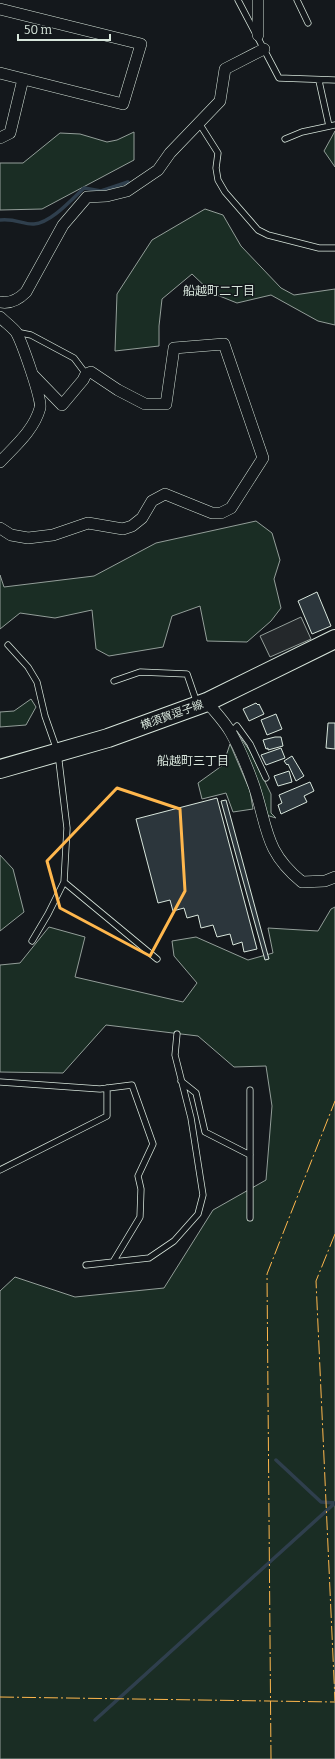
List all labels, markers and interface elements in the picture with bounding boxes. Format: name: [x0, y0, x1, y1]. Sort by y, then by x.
scale bar: [18, 16, 110, 42]
text: 50 m: [24, 23, 53, 37]
district label: 船越町二丁目: [183, 284, 255, 298]
street label: 横須賀逗子線: [139, 698, 205, 732]
district label: 船越町三丁目: [157, 754, 229, 768]

